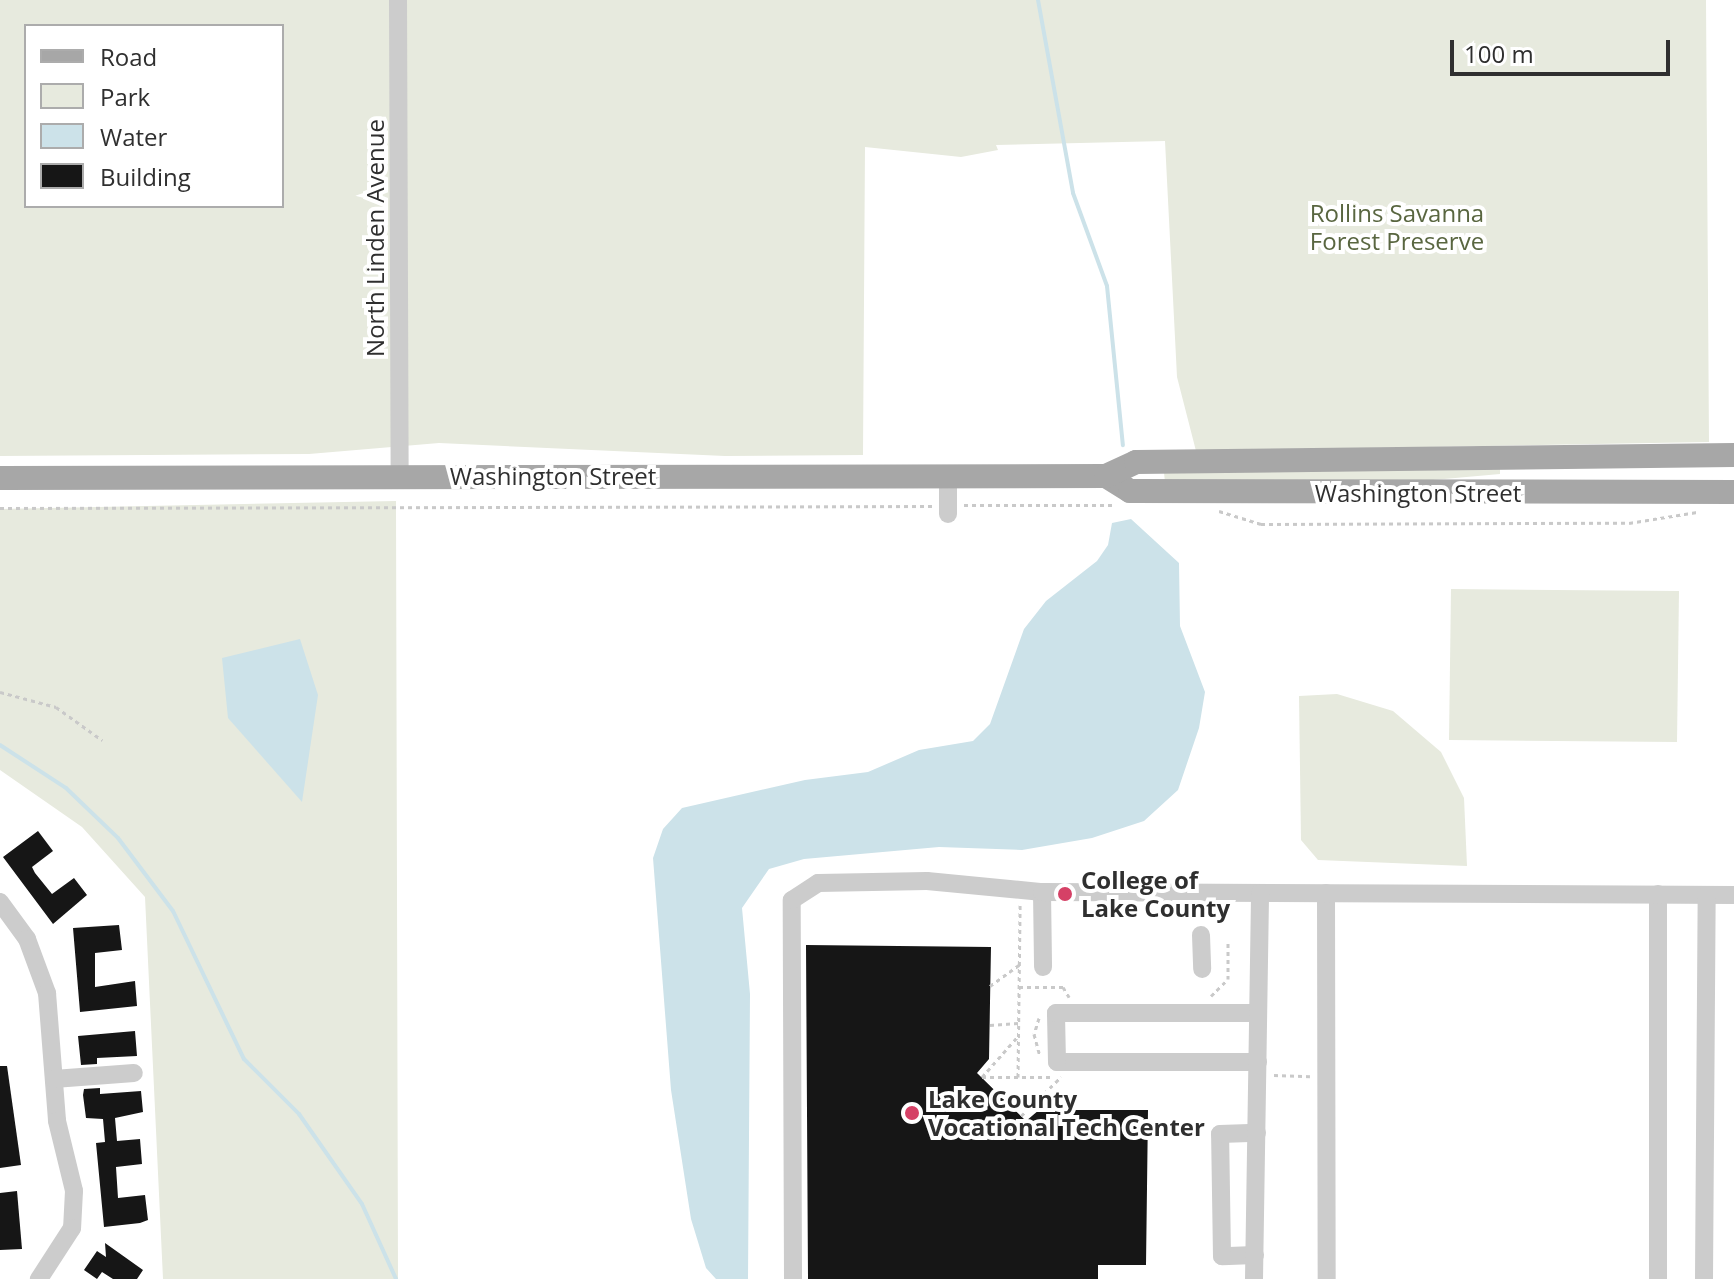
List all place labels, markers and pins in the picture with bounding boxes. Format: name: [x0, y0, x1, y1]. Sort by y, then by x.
place label: College of Lake County: [1081, 866, 1230, 922]
marker: College of Lake County: [1056, 885, 1074, 903]
place label: Lake County Vocational Tech Center: [928, 1085, 1205, 1141]
marker: Lake County Vocational Tech Center: [903, 1104, 921, 1122]

